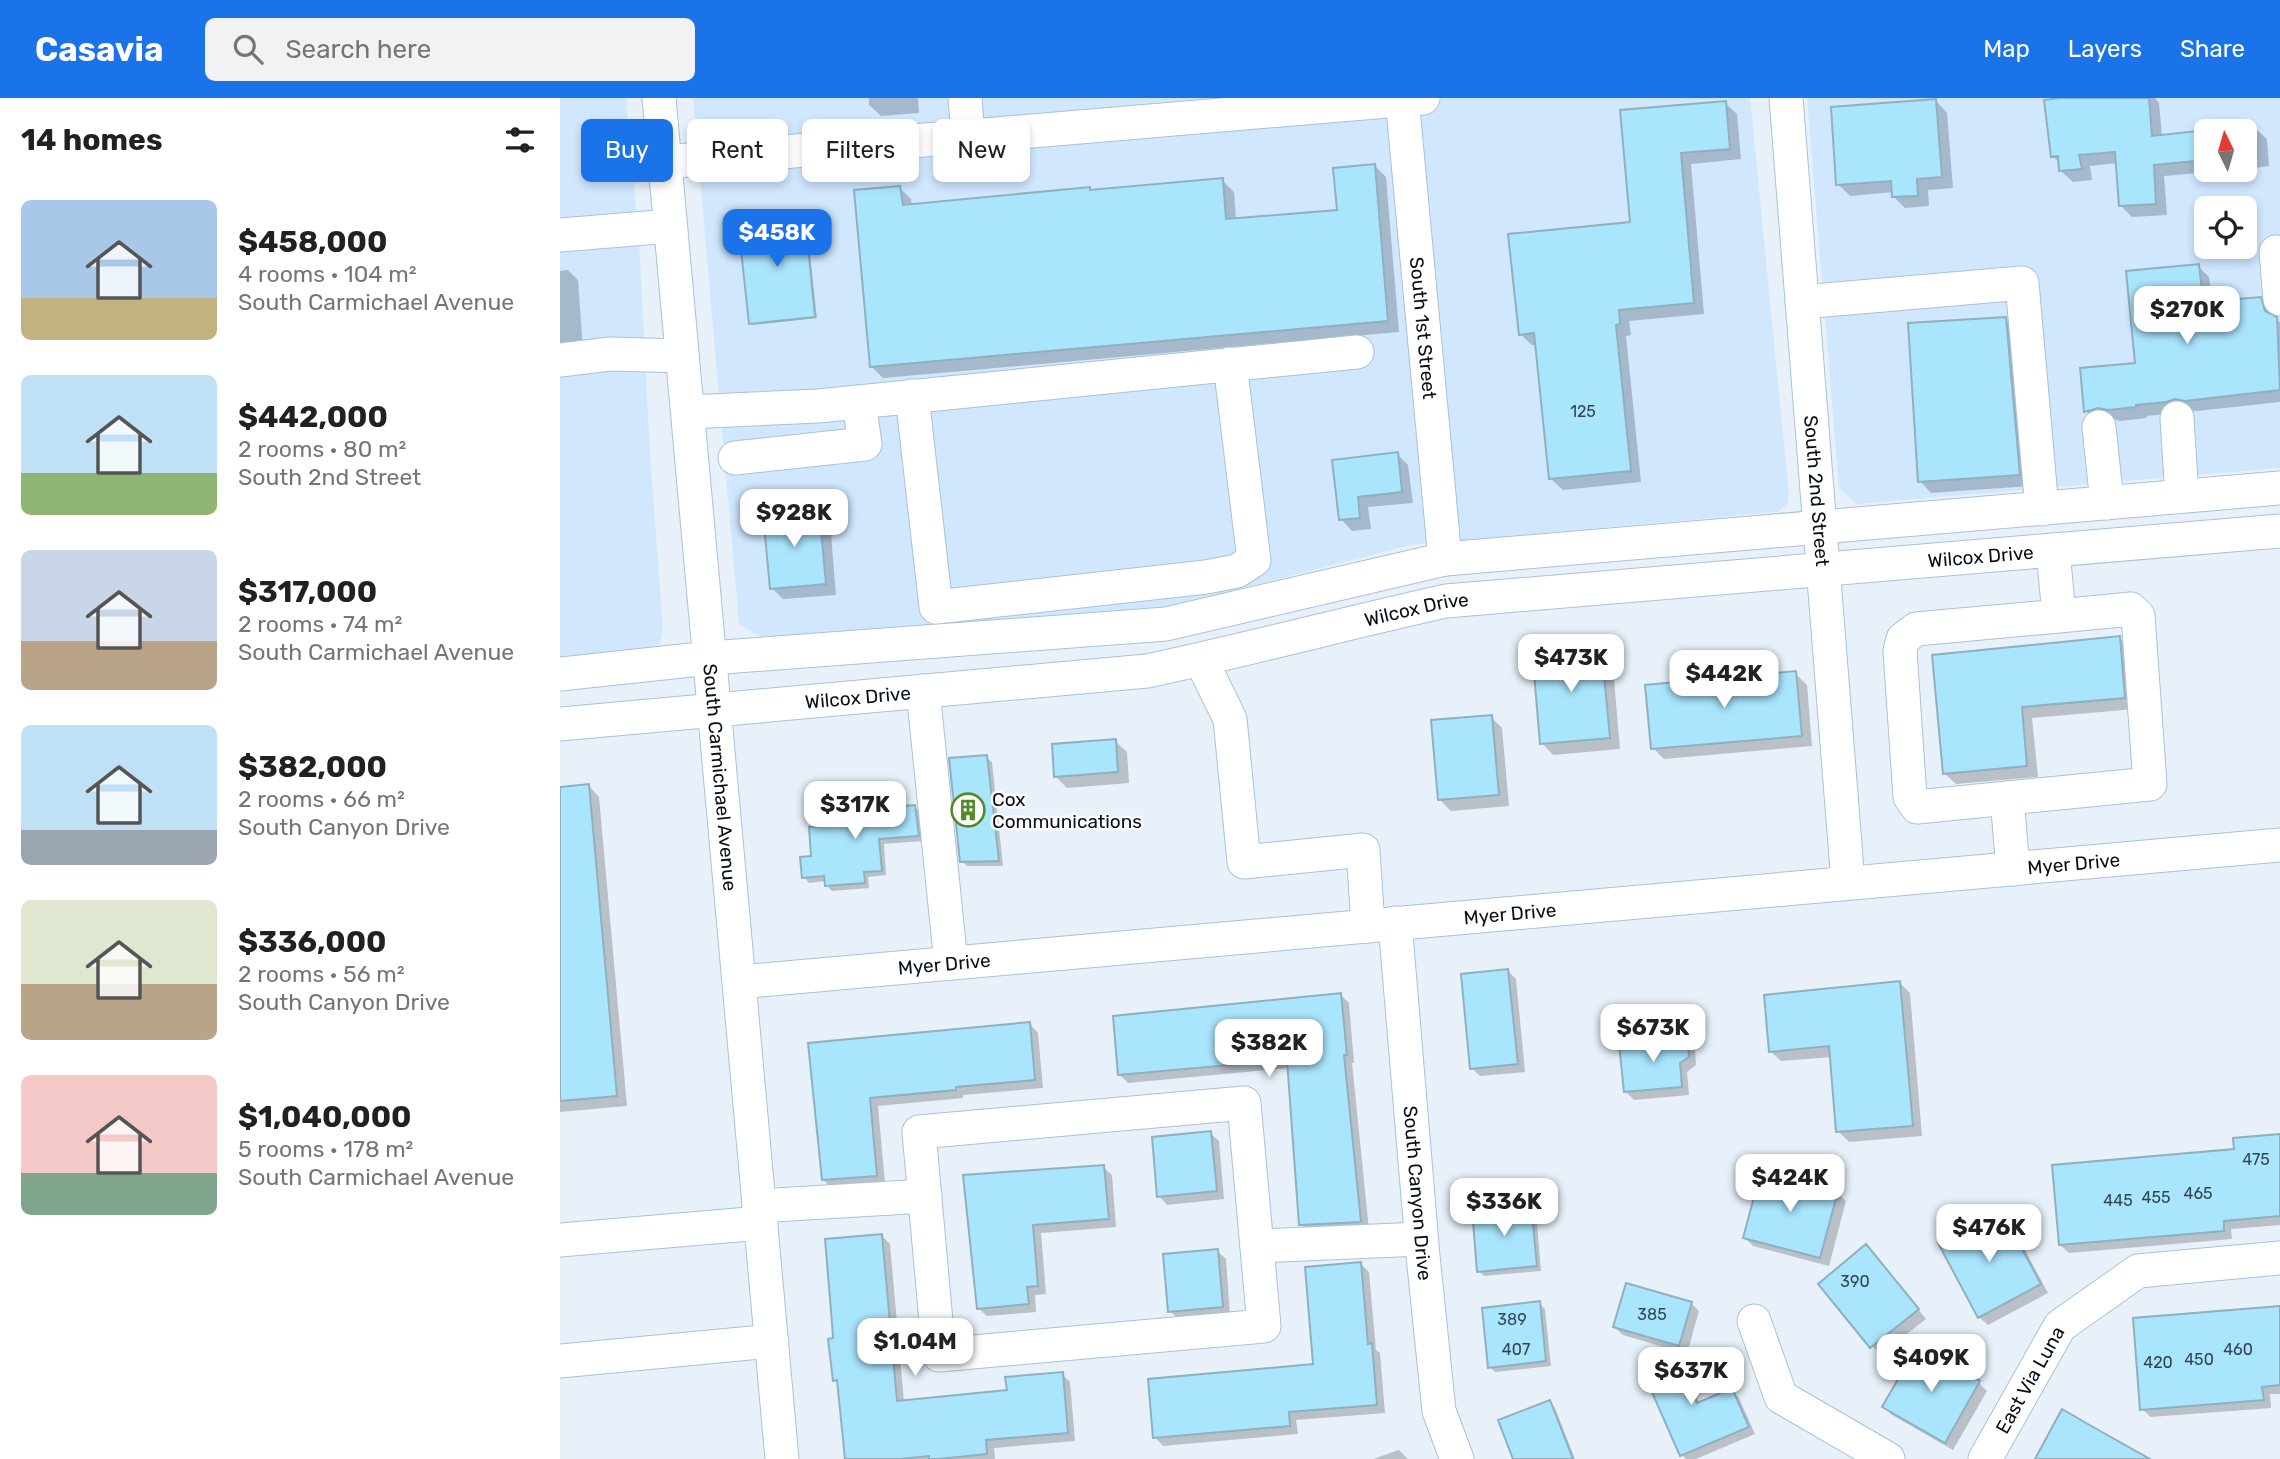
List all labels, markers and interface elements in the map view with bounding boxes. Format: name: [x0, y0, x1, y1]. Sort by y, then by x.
search box: [205, 18, 695, 81]
text: Casavia: [35, 30, 163, 69]
icon: search: [229, 30, 267, 68]
text: Search here: [285, 34, 431, 65]
text: Map: [1983, 35, 2030, 63]
text: Layers: [2068, 35, 2142, 63]
text: Share: [2180, 35, 2245, 63]
chip: Buy: [581, 119, 673, 182]
chip: Rent: [687, 119, 788, 182]
chip: Filters: [802, 119, 919, 182]
chip: New: [933, 119, 1030, 182]
north arrow: [2194, 119, 2258, 182]
map controls: [2194, 119, 2257, 259]
icon: filters: [501, 121, 539, 159]
text: 14 homes: [21, 122, 163, 158]
button: locate: [2194, 196, 2257, 259]
pin: $458K: [728, 209, 826, 269]
text: $458K: [739, 218, 815, 246]
text: $458,000: [238, 224, 387, 260]
icon: home: [77, 228, 161, 312]
street label: South 1st Street: [1405, 256, 1441, 401]
text: 4 rooms · 104 m²: [238, 260, 417, 288]
pin: $270K: [2138, 286, 2236, 346]
text: South Carmichael Avenue: [238, 288, 514, 316]
text: $270K: [2150, 295, 2224, 323]
text: $442,000: [238, 399, 388, 435]
house number: 125: [1570, 402, 1596, 421]
icon: home: [77, 403, 161, 487]
street label: South 2nd Street: [1799, 414, 1834, 568]
text: 2 rooms · 80 m²: [238, 435, 406, 463]
text: South 2nd Street: [238, 463, 421, 491]
pin: $928K: [745, 490, 843, 549]
text: $928K: [756, 498, 832, 526]
street label: Wilcox Drive: [1927, 541, 2035, 573]
text: $317,000: [238, 574, 377, 610]
icon: home: [77, 578, 161, 662]
street label: Wilcox Drive: [1362, 588, 1470, 632]
text: 2 rooms · 74 m²: [238, 610, 402, 638]
pin: $473K: [1522, 634, 1620, 694]
text: South Carmichael Avenue: [238, 638, 514, 666]
text: $473K: [1534, 643, 1608, 671]
pin: $442K: [1675, 650, 1773, 710]
text: $442K: [1686, 659, 1762, 687]
street label: South Carmichael Avenue: [698, 663, 742, 892]
street label: Wilcox Drive: [804, 681, 912, 714]
text: $382,000: [238, 749, 387, 785]
icon: home: [77, 753, 161, 837]
pin: $317K: [806, 782, 904, 841]
text: 2 rooms · 66 m²: [238, 785, 405, 813]
place label: Cox Communications: [992, 788, 1142, 833]
text: $317K: [820, 790, 890, 818]
building icon: Cox Communications: [949, 791, 987, 829]
text: South Canyon Drive: [238, 813, 450, 841]
street label: Myer Drive: [2026, 848, 2121, 879]
street label: Myer Drive: [1463, 898, 1557, 930]
text: $336,000: [238, 924, 386, 960]
icon: home: [77, 928, 161, 1012]
street label: Myer Drive: [897, 949, 992, 980]
text: 2 rooms · 56 m²: [238, 960, 405, 988]
text: South Canyon Drive: [238, 988, 450, 1016]
pin: $673K: [1604, 1004, 1702, 1064]
text: $673K: [1616, 1013, 1690, 1041]
pin: $382K: [1220, 1020, 1318, 1079]
text: $382K: [1231, 1028, 1307, 1056]
text: $1,040,000: [238, 1099, 411, 1135]
icon: home: [77, 1103, 161, 1187]
street label: South Canyon Drive: [1398, 1105, 1436, 1282]
text: 5 rooms · 178 m²: [238, 1135, 413, 1163]
house number: 475: [2242, 1150, 2270, 1169]
pin: $424K: [1741, 1154, 1839, 1214]
text: South Carmichael Avenue: [238, 1163, 514, 1191]
text: $424K: [1752, 1163, 1828, 1191]
pin: $336K: [1455, 1178, 1553, 1238]
house number: 465: [2183, 1184, 2213, 1203]
text: $336K: [1466, 1187, 1542, 1215]
house number: 455: [2142, 1188, 2170, 1207]
house number: 445: [2103, 1191, 2133, 1210]
pin: $476K: [1940, 1204, 2038, 1264]
text: $476K: [1952, 1213, 2026, 1241]
house number: 390: [1840, 1272, 1870, 1291]
house number: 385: [1637, 1305, 1667, 1324]
house number: 389: [1497, 1310, 1527, 1329]
pin: $1.04M: [858, 1318, 972, 1378]
street label: East Via Luna: [1991, 1322, 2069, 1438]
text: $1.04M: [873, 1327, 957, 1355]
pin: $409K: [1882, 1334, 1980, 1394]
house number: 407: [1502, 1340, 1530, 1359]
house number: 460: [2223, 1340, 2253, 1359]
text: $409K: [1893, 1343, 1969, 1371]
pin: $637K: [1642, 1348, 1740, 1407]
house number: 450: [2184, 1350, 2214, 1369]
house number: 420: [2143, 1353, 2173, 1372]
text: $637K: [1654, 1356, 1728, 1384]

